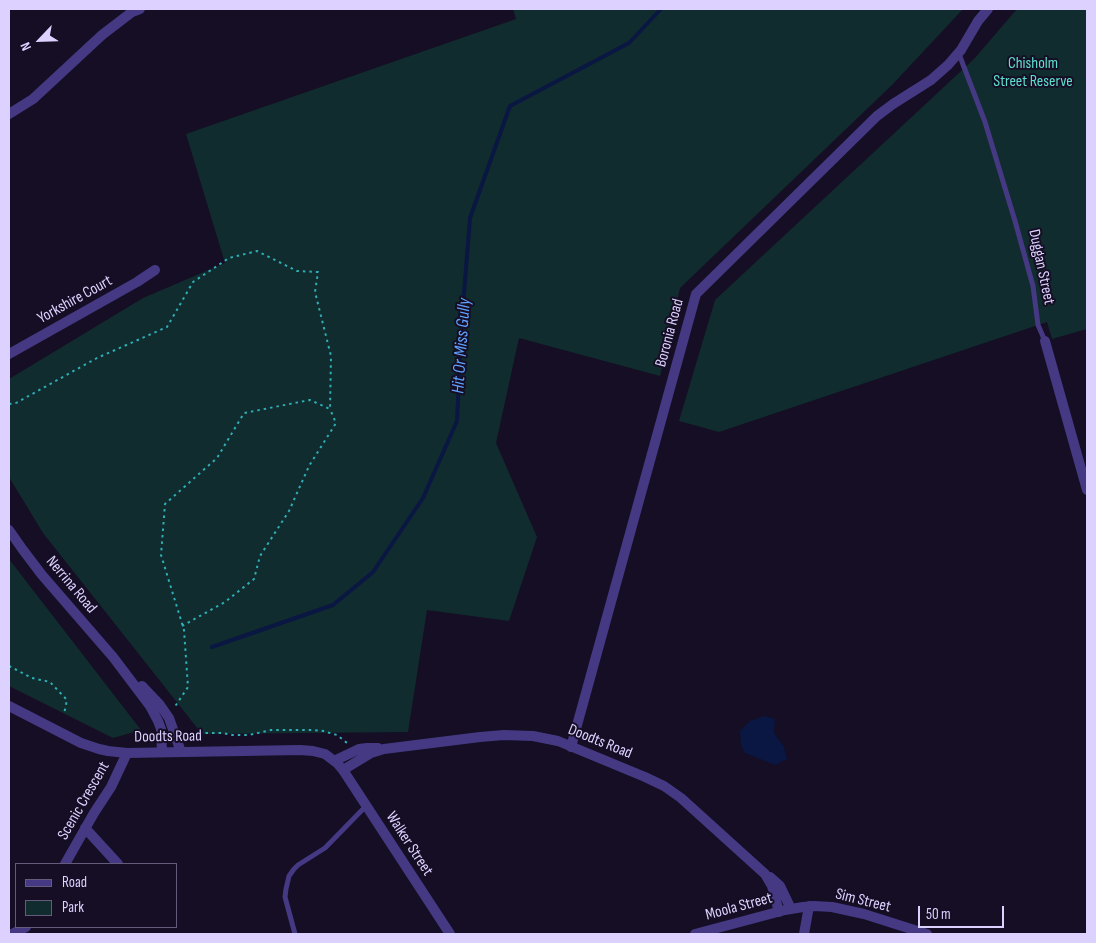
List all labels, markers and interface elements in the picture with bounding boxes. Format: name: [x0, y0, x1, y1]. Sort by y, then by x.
north arrow: [15, 15, 65, 65]
text: N: [17, 39, 35, 53]
park label: Chisholm Street Reserve: [993, 54, 1073, 92]
street label: Duggan Street: [1024, 228, 1058, 306]
street label: Yorkshire Court: [34, 272, 116, 328]
water label: Hit Or Miss Gully: [448, 297, 476, 395]
street label: Boronia Road: [652, 297, 688, 369]
street label: Nerrina Road: [41, 552, 101, 618]
street label: Doodts Road: [565, 720, 635, 764]
street label: Doodts Road: [134, 727, 202, 747]
street label: Scenic Crescent: [54, 758, 114, 844]
street label: Walker Street: [381, 808, 437, 880]
legend: [15, 863, 178, 928]
text: Road: [62, 873, 87, 892]
street label: Sim Street: [833, 885, 893, 917]
street label: Moola Street: [704, 889, 774, 925]
scale bar: [921, 896, 1007, 928]
text: Park: [62, 898, 84, 917]
text: 50 m: [926, 905, 951, 924]

